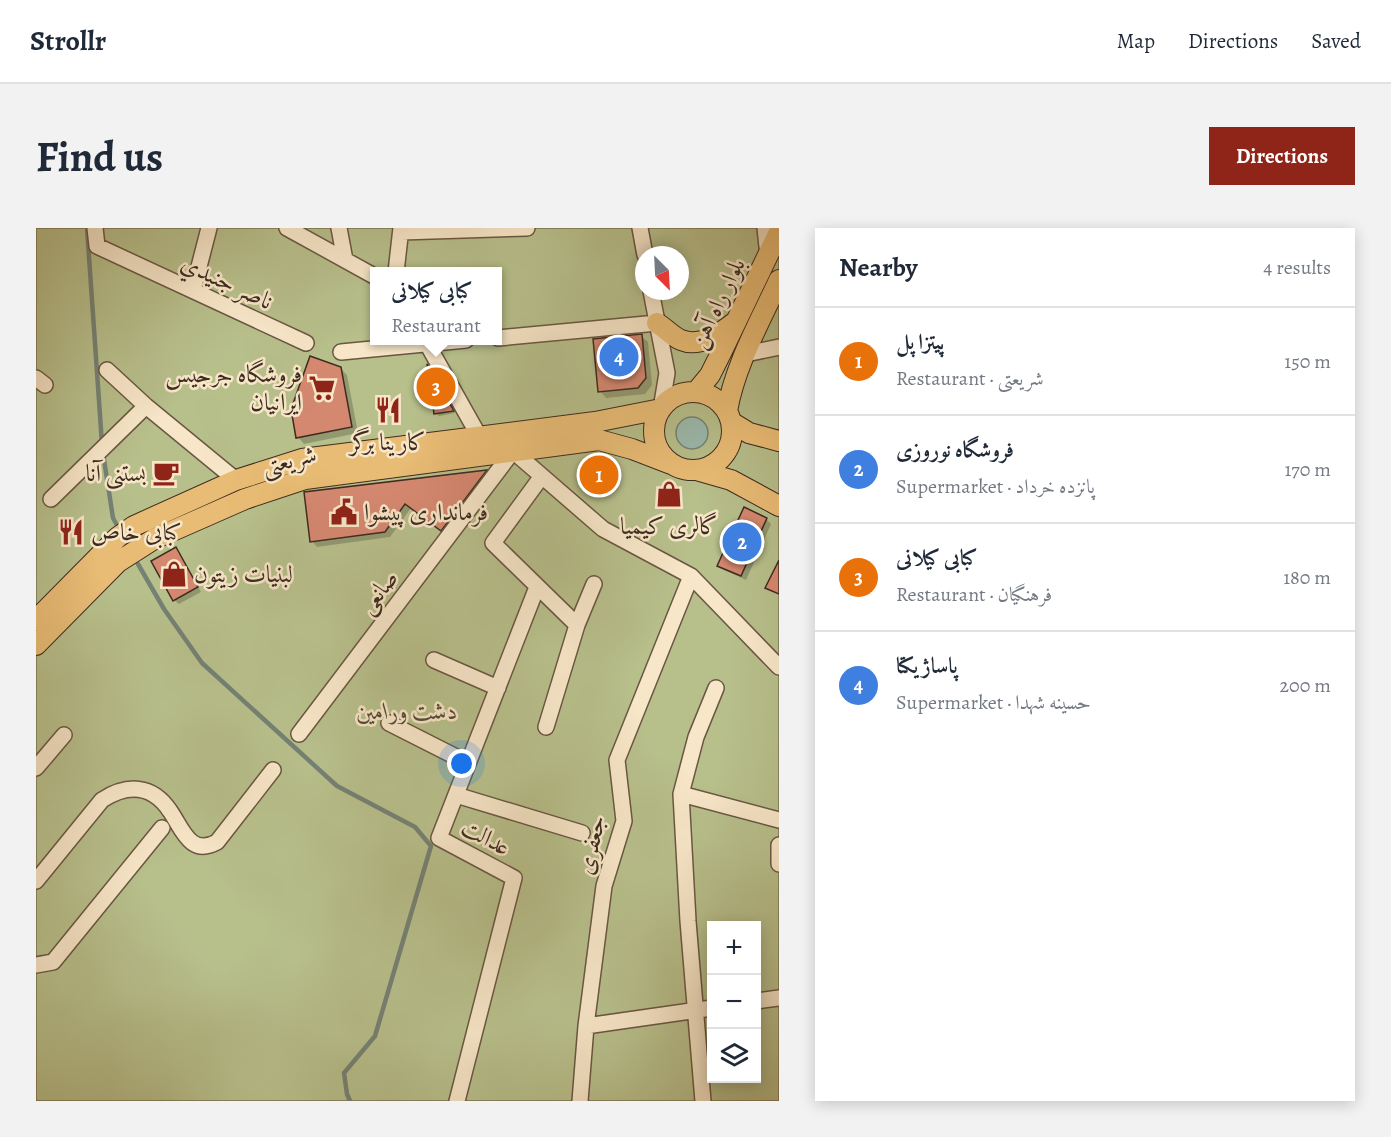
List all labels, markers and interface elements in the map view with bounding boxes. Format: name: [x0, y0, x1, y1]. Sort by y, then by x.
text: Strollr: [30, 22, 106, 60]
text: Map: [1117, 27, 1155, 55]
text: Directions: [1188, 27, 1278, 55]
text: Saved: [1311, 27, 1361, 55]
button: Directions: [1209, 127, 1355, 185]
text: Find us: [36, 128, 163, 185]
north arrow: [635, 246, 689, 300]
street label: ناصر جنيدي: [175, 247, 278, 320]
text: Nearby: [839, 250, 918, 285]
street label: بلوار راه آهن: [681, 252, 753, 354]
text: 4 results: [1263, 254, 1331, 281]
popup: [370, 267, 502, 345]
text: کبابی کیلانی: [391, 276, 473, 306]
text: Restaurant: [391, 312, 481, 339]
text: پیتزا پل: [896, 327, 945, 357]
pin: 4: [600, 334, 638, 380]
text: 1: [855, 348, 862, 375]
text: 150 m: [1284, 348, 1331, 375]
place label: فروشگاه جرجیس ایرانیان: [165, 358, 302, 418]
pin: 3: [416, 364, 456, 410]
text: Restaurant · شریعتی: [896, 365, 1044, 392]
supermarket icon: فروشگاه جرجیس ایرانیان: [307, 373, 337, 403]
restaurant icon: کارینا برگر: [373, 395, 403, 425]
place label: کارینا برگر: [347, 426, 426, 458]
text: فروشگاه نوروزی: [896, 435, 1014, 465]
street label: شریعتی: [258, 437, 320, 484]
pin: 1: [580, 452, 618, 498]
text: 2: [854, 456, 863, 483]
text: 170 m: [1285, 456, 1331, 483]
place label: بستنی آنا: [86, 457, 147, 490]
cafe icon: بستنی آنا: [151, 458, 181, 488]
text: Supermarket · پانزده خرداد: [896, 473, 1095, 500]
shop icon: گالری کیمیا: [654, 479, 684, 509]
place label: فرمانداری پیشوا: [364, 496, 488, 528]
public building icon: فرمانداری پیشوا: [329, 497, 359, 527]
place label: گالری کیمیا: [620, 510, 718, 542]
place label: کبابی خاص: [91, 516, 182, 549]
restaurant icon: کبابی خاص: [56, 517, 86, 547]
pin: 2: [722, 520, 762, 564]
text: کبابی کیلانی: [896, 543, 977, 573]
place label: لبنیات زیتون: [194, 558, 293, 590]
shop icon: لبنیات زیتون: [159, 559, 189, 589]
street label: صانعی: [351, 563, 405, 621]
text: 3: [854, 564, 863, 591]
text: 180 m: [1283, 564, 1331, 591]
text: Restaurant · فرهنگیان: [896, 581, 1052, 608]
text: پاساژ یکتا: [896, 651, 958, 681]
text: 4: [854, 672, 863, 699]
text: 200 m: [1280, 672, 1331, 699]
text: Supermarket · حسینه شهدا: [896, 689, 1091, 716]
park label: دشت ورامین: [356, 695, 458, 727]
your location: [447, 749, 476, 778]
street label: عدالت: [456, 811, 516, 863]
street label: جعفری: [569, 812, 613, 878]
map controls: [707, 921, 761, 1083]
button: +: [707, 921, 761, 975]
button: −: [707, 975, 761, 1029]
button: layers: [707, 1029, 761, 1083]

